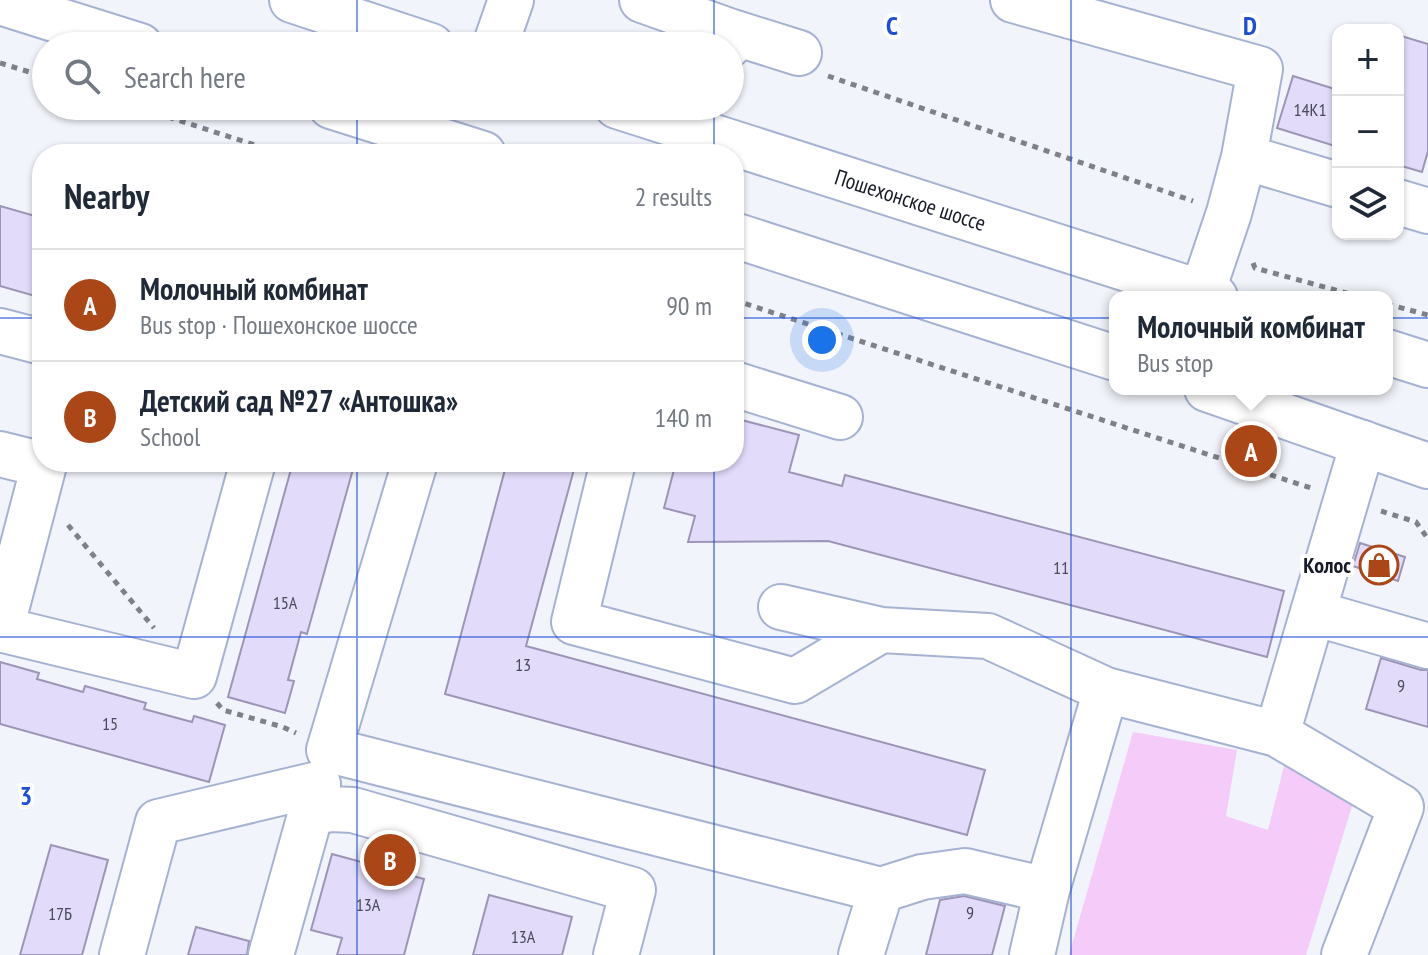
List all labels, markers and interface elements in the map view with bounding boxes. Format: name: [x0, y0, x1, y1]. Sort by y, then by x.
text: C: [886, 9, 898, 42]
text: D: [1243, 9, 1257, 42]
map controls: [1332, 24, 1404, 240]
button: +: [1332, 24, 1404, 96]
search box: [32, 32, 744, 120]
icon: search: [60, 54, 104, 98]
text: Search here: [124, 57, 246, 96]
button: −: [1332, 96, 1404, 168]
house number: 14К1: [1293, 98, 1327, 121]
street label: Пошехонское шоссе: [831, 163, 989, 237]
button: layers: [1332, 168, 1404, 240]
text: Nearby: [64, 174, 149, 218]
text: 2 results: [635, 180, 712, 213]
text: Молочный комбинат: [140, 269, 368, 308]
text: A: [83, 289, 97, 322]
text: 90 m: [666, 289, 712, 322]
popup: [1109, 291, 1393, 395]
text: Молочный комбинат: [1137, 307, 1365, 346]
text: Bus stop · Пошехонское шоссе: [140, 308, 418, 341]
your location: [802, 320, 842, 360]
text: Bus stop: [1137, 346, 1213, 379]
text: Детский сад №27 «Антошка»: [140, 381, 458, 420]
text: B: [84, 401, 96, 434]
text: 140 m: [654, 401, 712, 434]
text: School: [140, 420, 200, 453]
pin: A: [1225, 421, 1277, 481]
shop icon: Колос: [1358, 544, 1400, 586]
place label: Колос: [1303, 551, 1351, 579]
house number: 11: [1053, 556, 1069, 579]
house number: 15А: [273, 591, 298, 614]
house number: 13: [515, 653, 531, 676]
house number: 9: [1397, 674, 1405, 697]
house number: 15: [102, 712, 118, 735]
text: 3: [20, 779, 32, 812]
pin: B: [364, 830, 416, 890]
house number: 13А: [356, 893, 381, 916]
house number: 9: [966, 901, 974, 924]
house number: 17Б: [48, 902, 72, 925]
house number: 13А: [511, 925, 536, 948]

